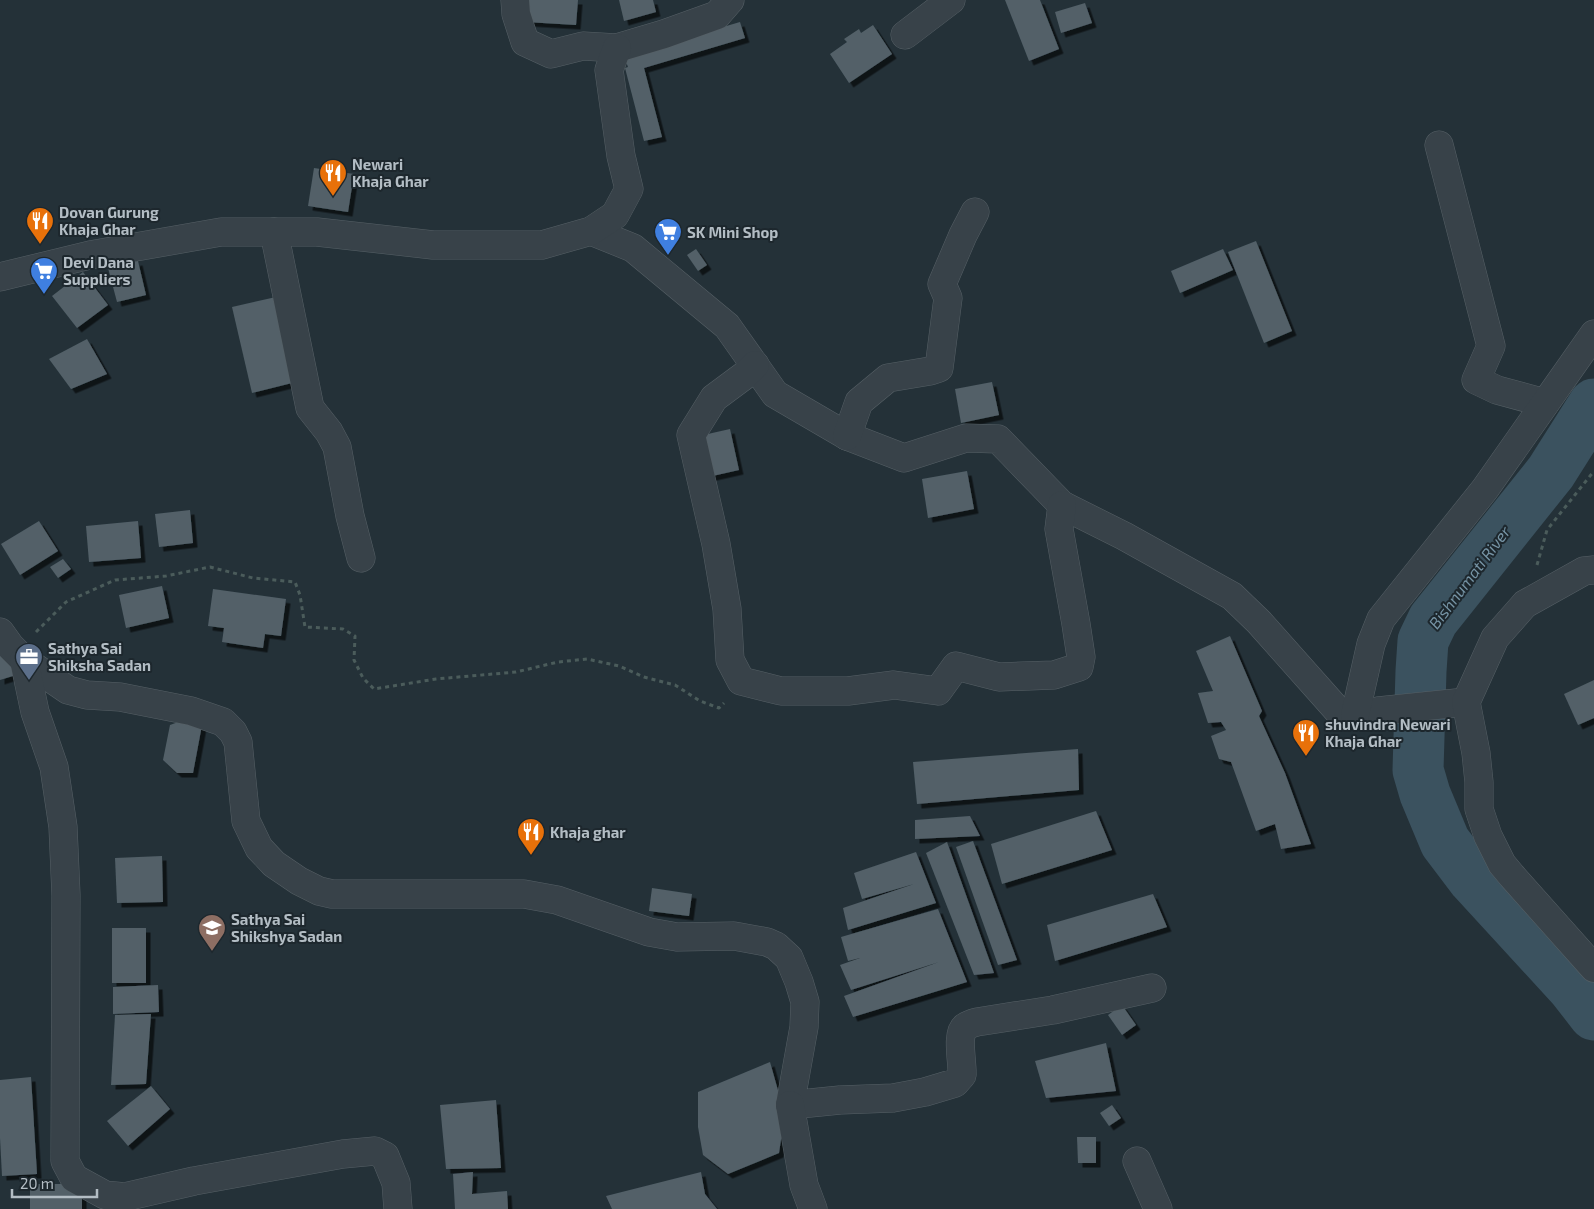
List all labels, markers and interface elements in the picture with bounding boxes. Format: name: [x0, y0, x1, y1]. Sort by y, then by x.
place label: Newari Khaja Ghar: [352, 155, 429, 190]
restaurant icon: Newari Khaja Ghar: [318, 158, 348, 197]
place label: Dovan Gurung Khaja Ghar: [59, 203, 159, 238]
restaurant icon: Dovan Gurung Khaja Ghar: [25, 206, 55, 245]
supermarket icon: SK Mini Shop: [653, 217, 683, 256]
place label: SK Mini Shop: [687, 223, 778, 241]
place label: Devi Dana Suppliers: [63, 253, 134, 288]
supermarket icon: Devi Dana Suppliers: [29, 256, 59, 295]
water label: Bishnumati River: [1424, 521, 1514, 632]
place label: Sathya Sai Shiksha Sadan: [48, 639, 151, 674]
office icon: Sathya Sai Shiksha Sadan: [14, 642, 44, 681]
place label: shuvindra Newari Khaja Ghar: [1325, 715, 1451, 750]
restaurant icon: shuvindra Newari Khaja Ghar: [1291, 718, 1321, 757]
restaurant icon: Khaja ghar: [516, 817, 546, 856]
place label: Khaja ghar: [550, 823, 626, 841]
place label: Sathya Sai Shikshya Sadan: [231, 910, 342, 946]
school or university icon: Sathya Sai Shikshya Sadan: [197, 913, 227, 952]
scale bar: [12, 1166, 98, 1198]
text: 20 m: [20, 1174, 54, 1192]

